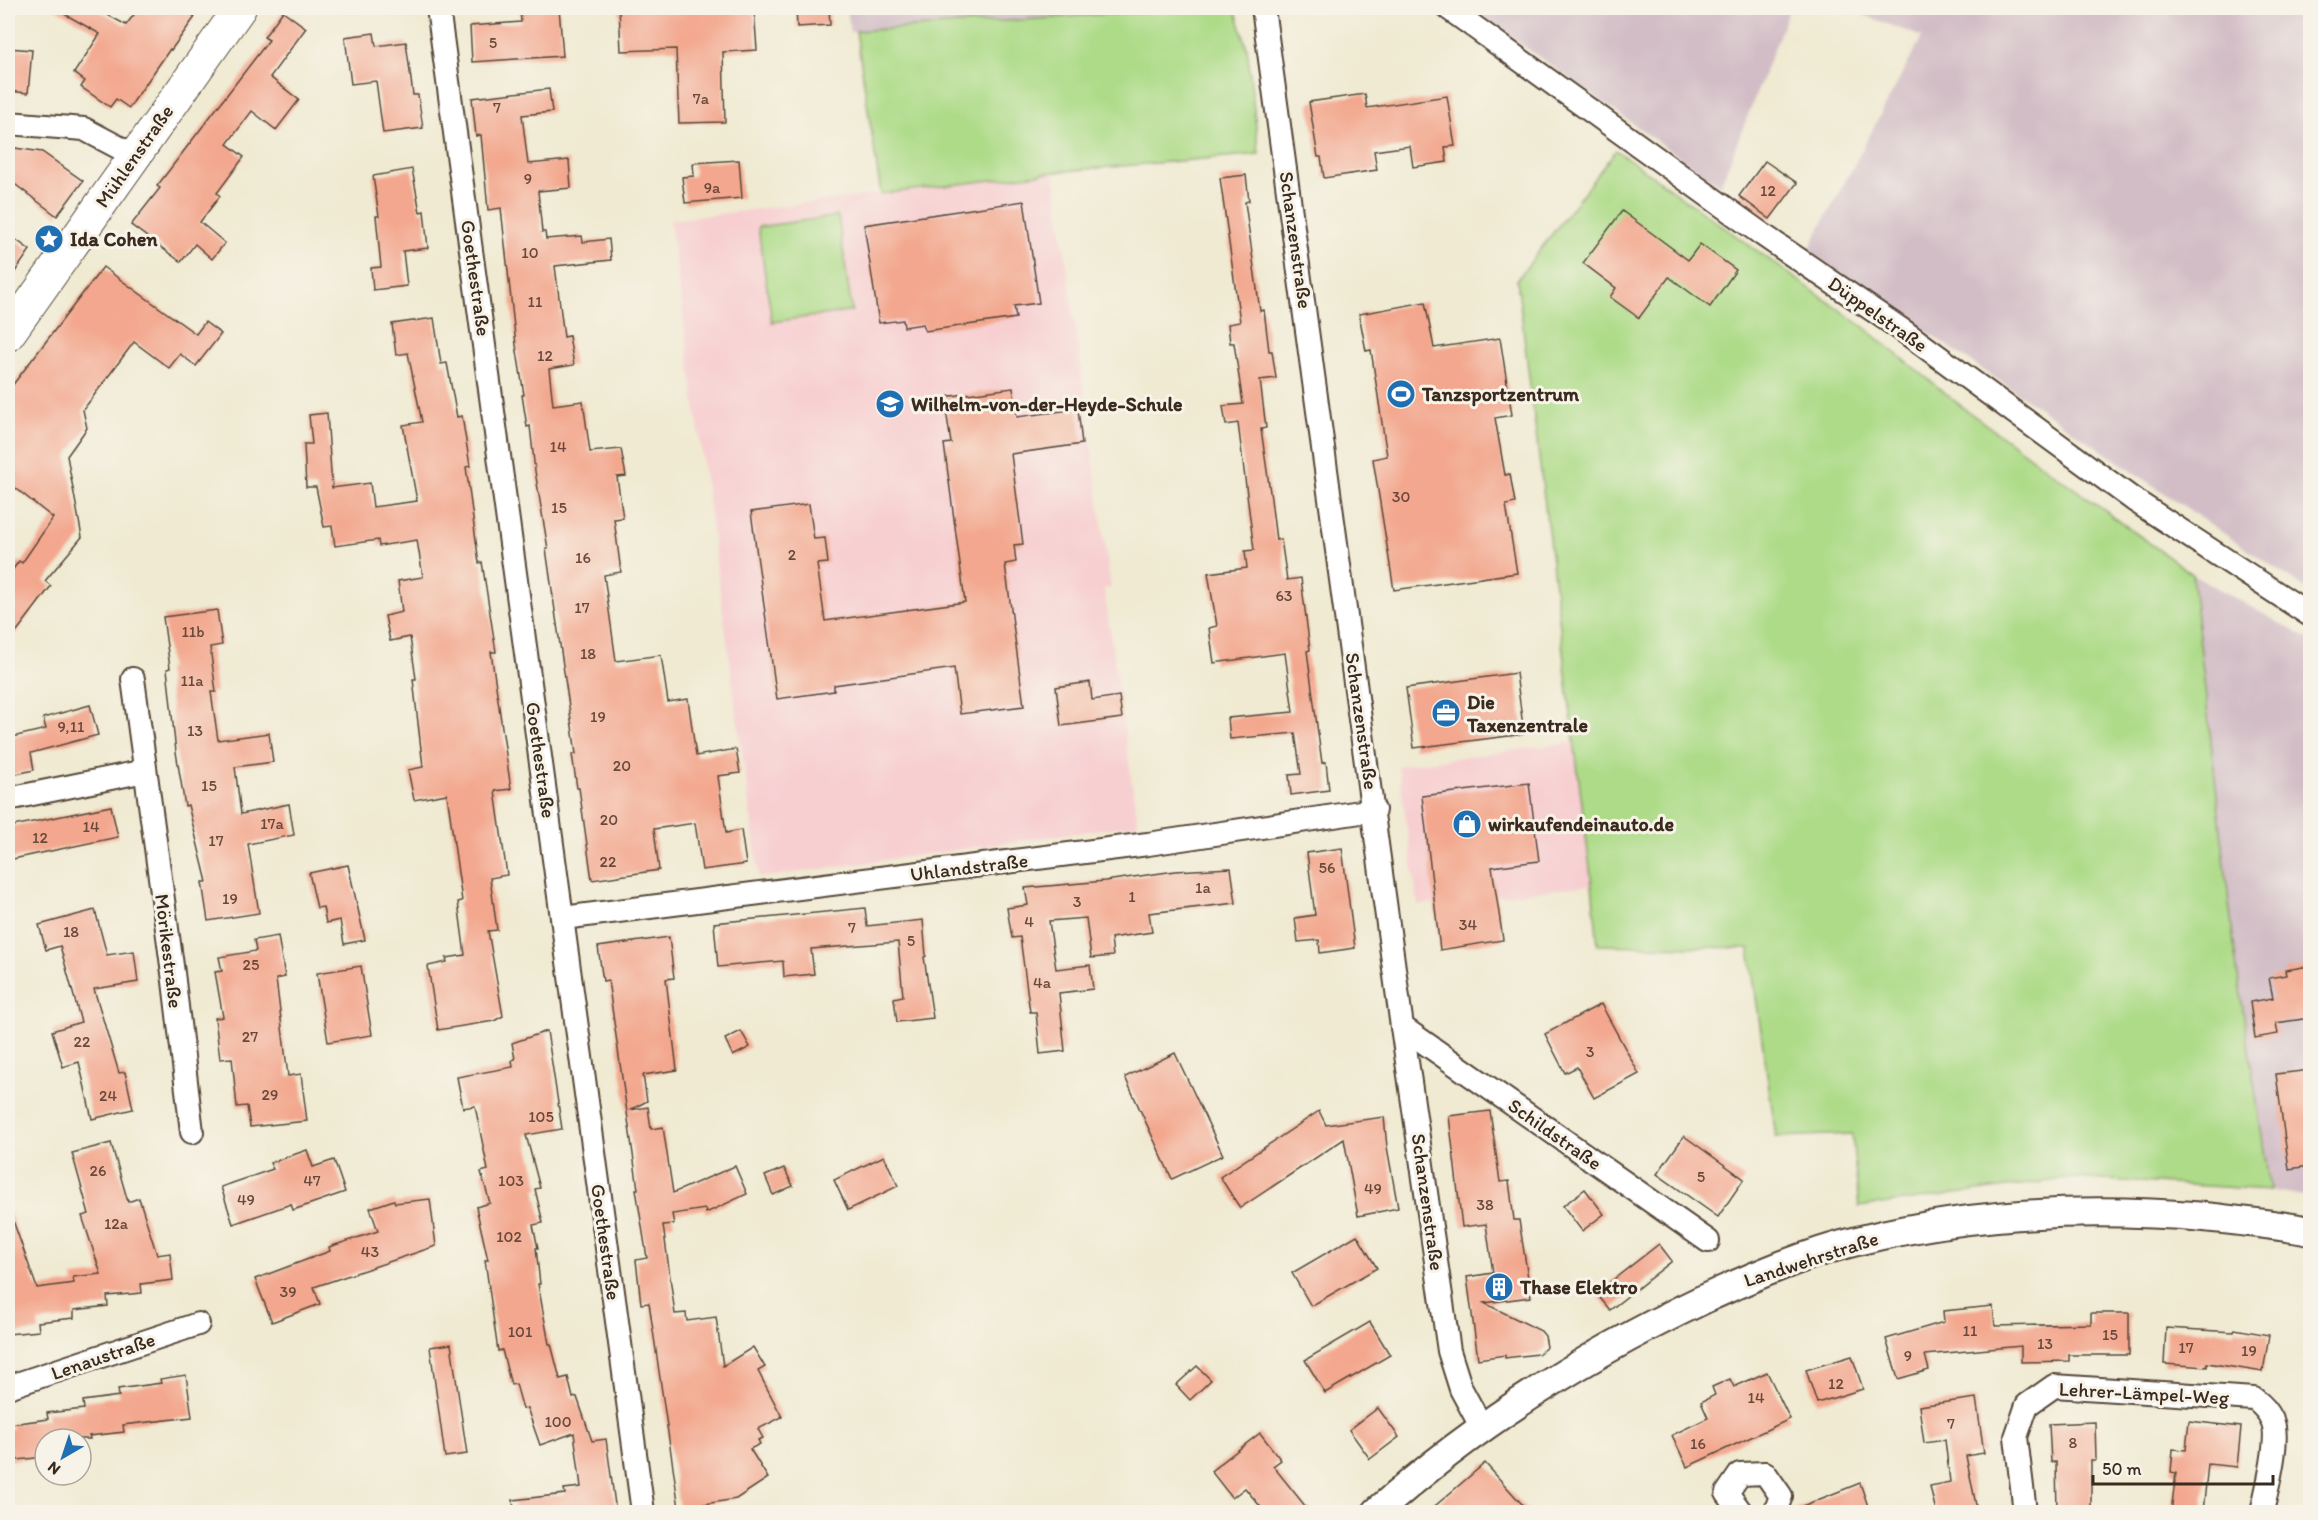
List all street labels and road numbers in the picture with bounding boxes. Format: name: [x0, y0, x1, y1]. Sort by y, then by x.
street label: Mühlenstraße: [90, 100, 178, 212]
street label: Schanzenstraße: [1274, 170, 1318, 310]
street label: Goethestraße: [456, 218, 496, 338]
street label: Düppelstraße: [1824, 271, 1932, 357]
street label: Schanzenstraße: [1340, 651, 1384, 791]
street label: Goethestraße: [521, 700, 561, 820]
street label: Uhlandstraße: [909, 848, 1029, 886]
street label: Mörikestraße: [150, 892, 188, 1010]
street label: Schildstraße: [1504, 1093, 1606, 1175]
street label: Schanzenstraße: [1406, 1132, 1450, 1272]
street label: Goethestraße: [586, 1182, 626, 1302]
street label: Landwehrstraße: [1741, 1226, 1881, 1292]
street label: Lenaustraße: [48, 1327, 158, 1385]
street label: Lehrer-Lämpel-Weg: [2058, 1377, 2231, 1409]

